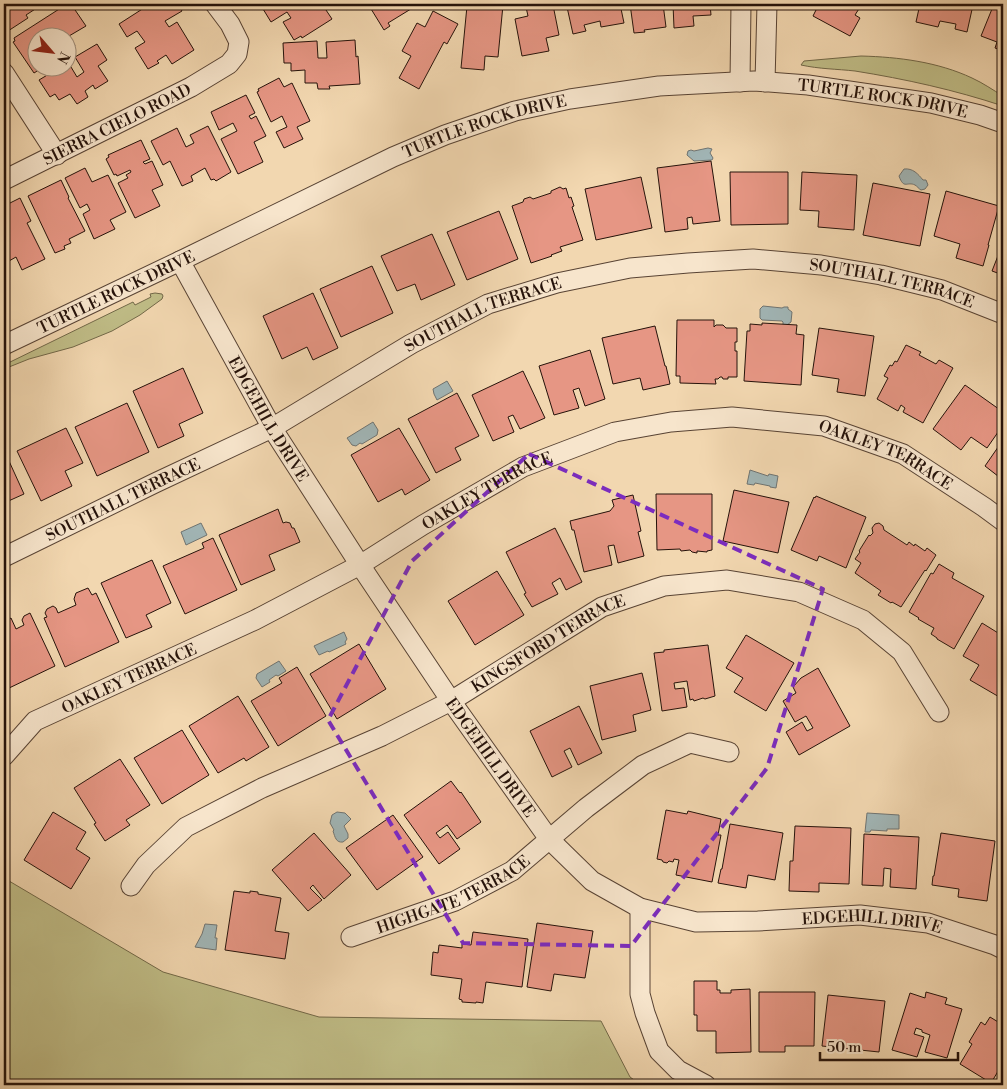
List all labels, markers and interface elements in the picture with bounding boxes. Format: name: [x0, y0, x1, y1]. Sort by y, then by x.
north arrow: [28, 28, 78, 78]
text: N: [52, 49, 73, 67]
street label: TURTLE ROCK DRIVE: [797, 75, 970, 123]
street label: SIERRA CIELO ROAD: [40, 80, 195, 170]
street label: TURTLE ROCK DRIVE: [400, 91, 569, 163]
street label: TURTLE ROCK DRIVE: [34, 246, 198, 339]
street label: SOUTHALL TERRACE: [808, 255, 977, 313]
street label: SOUTHALL TERRACE: [401, 273, 564, 357]
street label: EDGEHILL DRIVE: [223, 353, 313, 485]
street label: OAKLEY TERRACE: [816, 416, 956, 495]
street label: OAKLEY TERRACE: [418, 448, 555, 535]
street label: SOUTHALL TERRACE: [42, 454, 204, 546]
street label: KINGSFORD TERRACE: [468, 591, 628, 697]
street label: OAKLEY TERRACE: [59, 639, 200, 718]
street label: EDGEHILL DRIVE: [441, 694, 539, 821]
street label: HIGHGATE TERRACE: [374, 851, 534, 938]
street label: EDGEHILL DRIVE: [801, 906, 945, 938]
scale bar: [820, 1029, 957, 1061]
text: 50 m: [827, 1038, 861, 1057]

